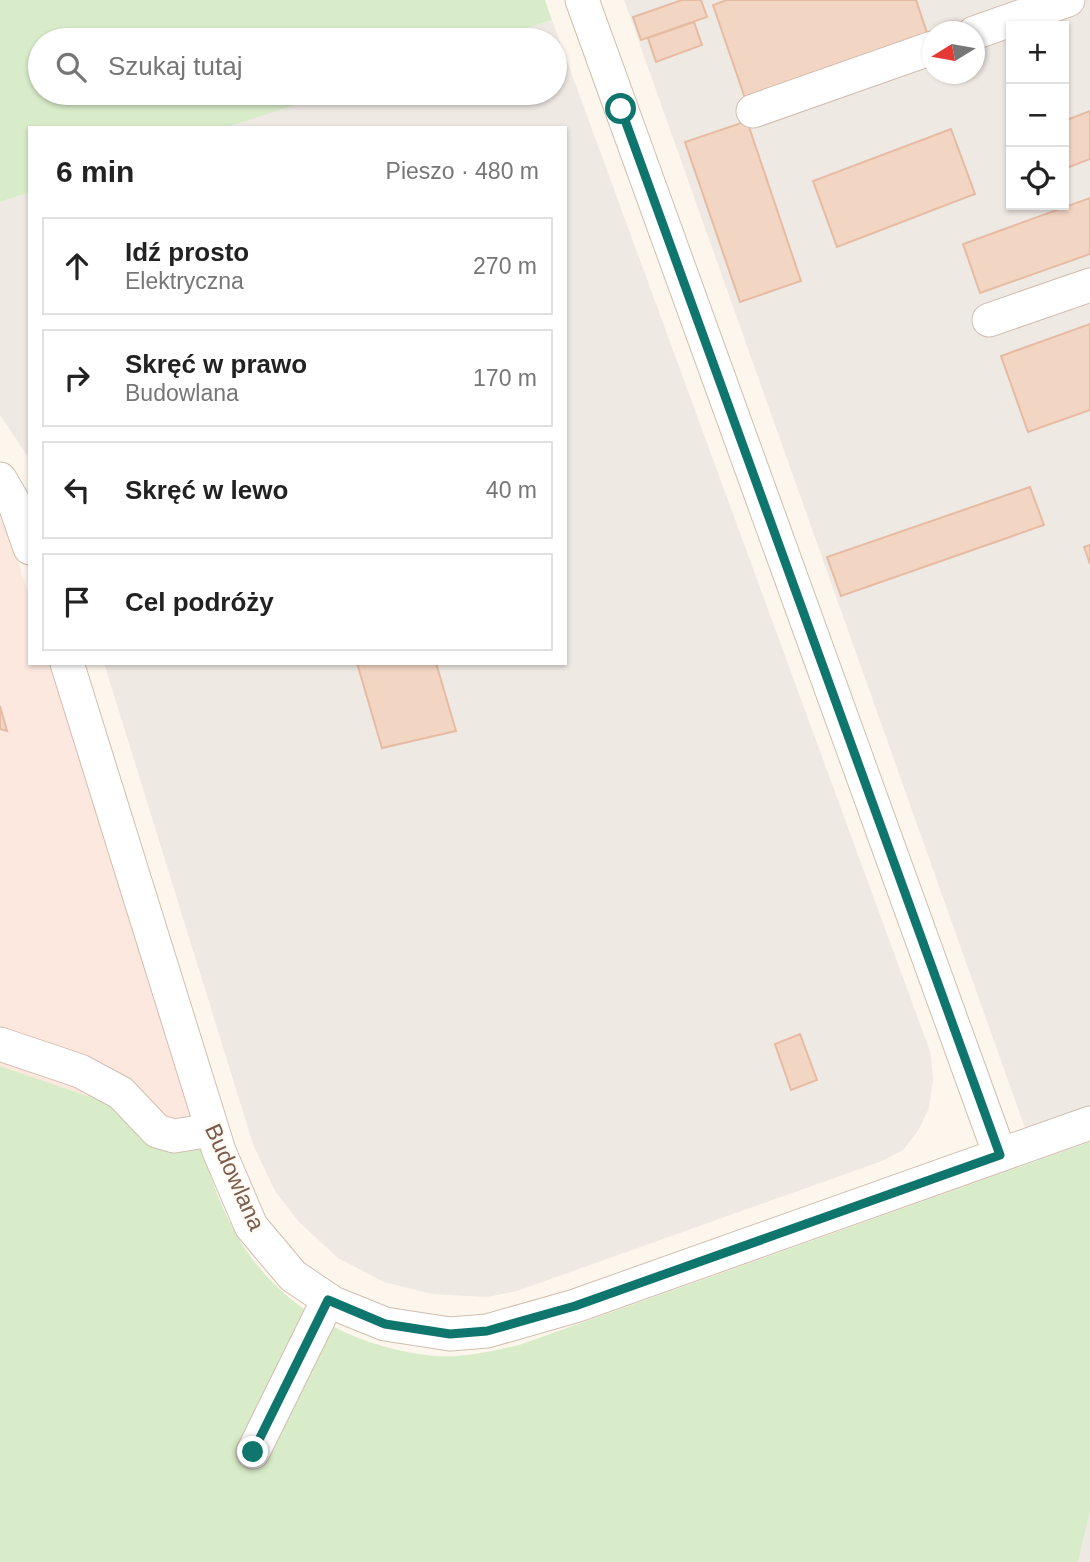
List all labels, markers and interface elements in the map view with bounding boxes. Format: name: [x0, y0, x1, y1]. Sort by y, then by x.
north arrow: [922, 21, 985, 84]
map controls: [1006, 21, 1069, 210]
button: +: [1006, 21, 1069, 84]
search box: [28, 28, 567, 105]
icon: search: [52, 48, 90, 86]
text: Szukaj tutaj: [108, 51, 242, 81]
button: −: [1006, 84, 1069, 147]
route start: [605, 93, 636, 124]
button: locate: [1006, 147, 1069, 210]
text: 6 min: [56, 155, 134, 188]
text: Pieszo · 480 m: [386, 158, 539, 184]
text: Idź prosto: [125, 237, 249, 267]
icon: ahead: [58, 247, 96, 285]
text: 270 m: [473, 253, 537, 279]
text: Elektryczna: [125, 268, 244, 294]
text: Skręć w prawo: [125, 349, 307, 379]
icon: right: [58, 359, 96, 397]
text: 170 m: [473, 365, 537, 391]
text: Budowlana: [125, 380, 239, 406]
icon: left: [58, 471, 96, 509]
text: Skręć w lewo: [125, 475, 288, 505]
text: 40 m: [486, 477, 537, 503]
icon: arrive: [58, 583, 96, 621]
text: Cel podróży: [125, 587, 274, 617]
street label: Budowlana: [200, 1120, 270, 1234]
route end: [237, 1436, 268, 1467]

